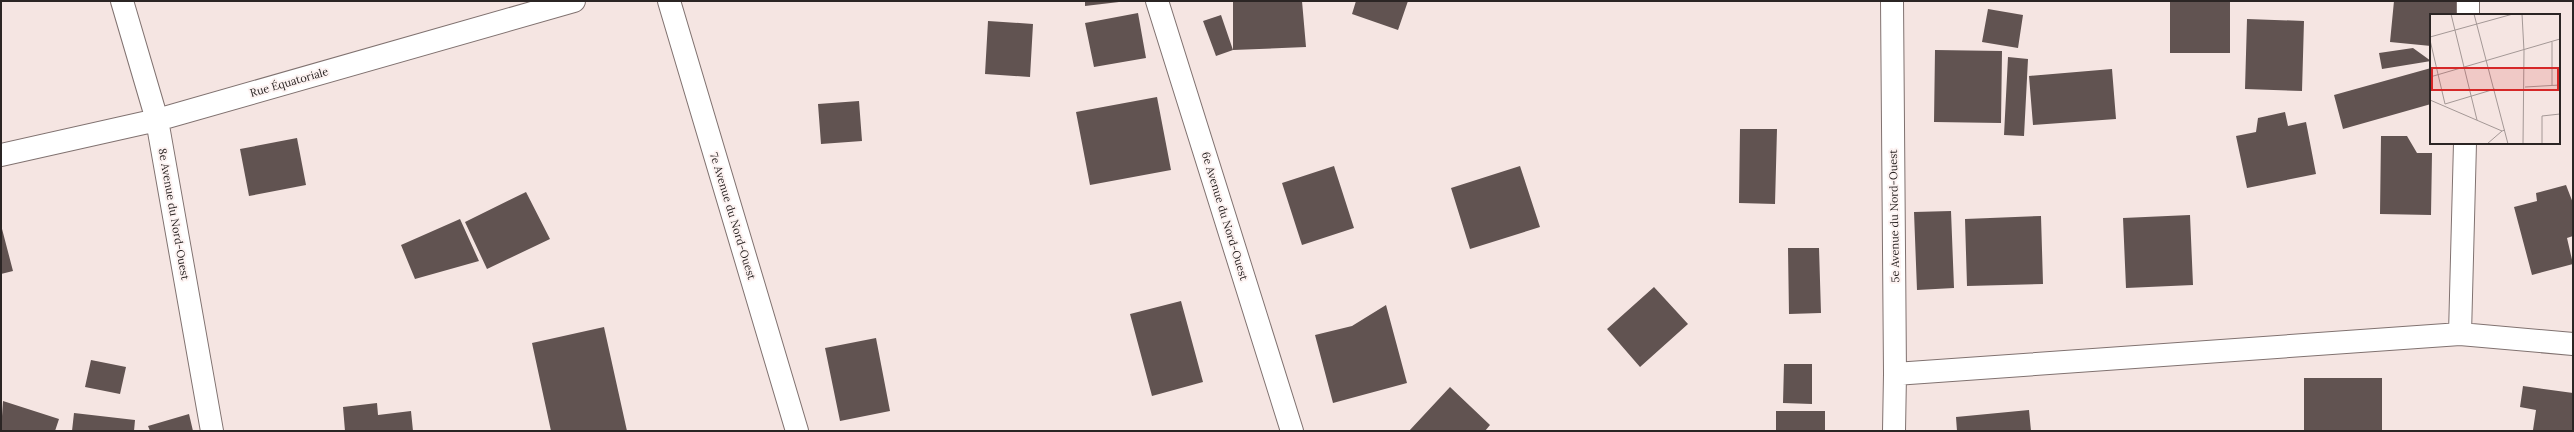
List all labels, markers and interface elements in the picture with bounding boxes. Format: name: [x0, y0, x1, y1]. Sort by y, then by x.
inset map: [2430, 14, 2560, 144]
street label: Rue Équatoriale: [248, 64, 330, 100]
street label: 8e Avenue du Nord-Ouest: [156, 147, 193, 282]
street label: 5e Avenue du Nord-Ouest: [1886, 149, 1902, 283]
street label: 6e Avenue du Nord-Ouest: [1199, 150, 1251, 283]
street label: 7e Avenue du Nord-Ouest: [707, 151, 759, 282]

